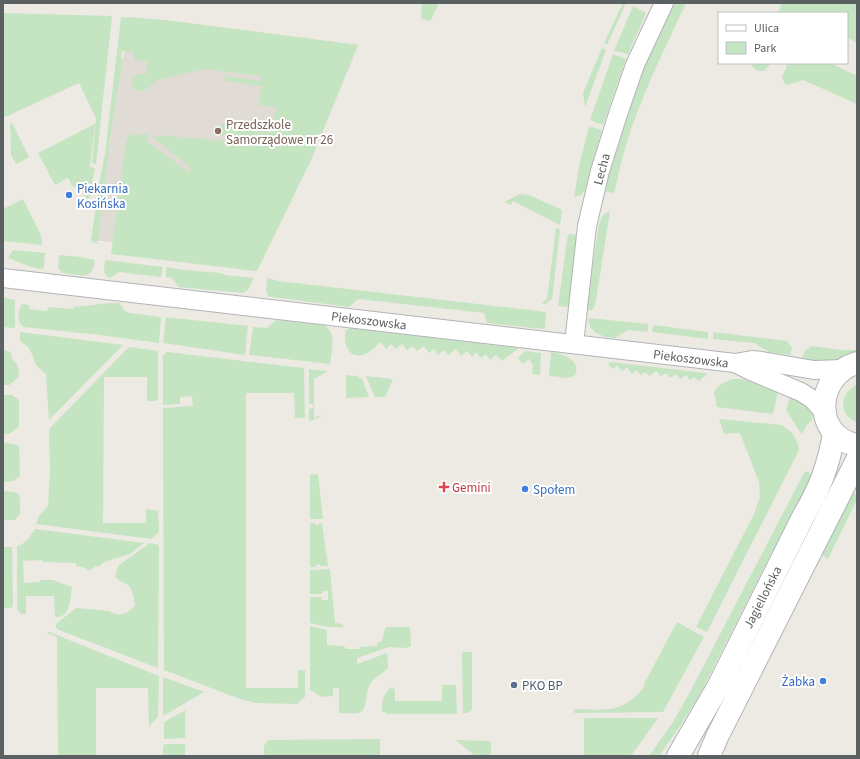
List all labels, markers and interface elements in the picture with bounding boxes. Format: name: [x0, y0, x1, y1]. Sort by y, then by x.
legend: [718, 12, 848, 64]
text: Ulica: [754, 20, 779, 37]
text: Park: [754, 40, 776, 57]
place label: Przedszkole Samorządowe nr 26: [226, 116, 333, 149]
marker: Przedszkole Samorządowe nr 26: [213, 126, 223, 136]
street label: Lecha: [589, 151, 615, 187]
place label: Piekarnia Kosińska: [77, 180, 128, 213]
marker: Piekarnia Kosińska: [64, 190, 74, 200]
street label: Piekoszowska: [330, 307, 408, 335]
street label: Piekoszowska: [652, 345, 730, 373]
place label: Gemini: [452, 479, 491, 497]
place label: Społem: [533, 481, 575, 499]
marker: Gemini: [439, 482, 449, 492]
marker: Społem: [520, 484, 530, 494]
street label: Jagiellońska: [739, 563, 786, 632]
place label: Żabka: [782, 673, 815, 691]
marker: Żabka: [818, 676, 828, 686]
place label: PKO BP: [522, 677, 563, 695]
marker: PKO BP: [509, 680, 519, 690]

